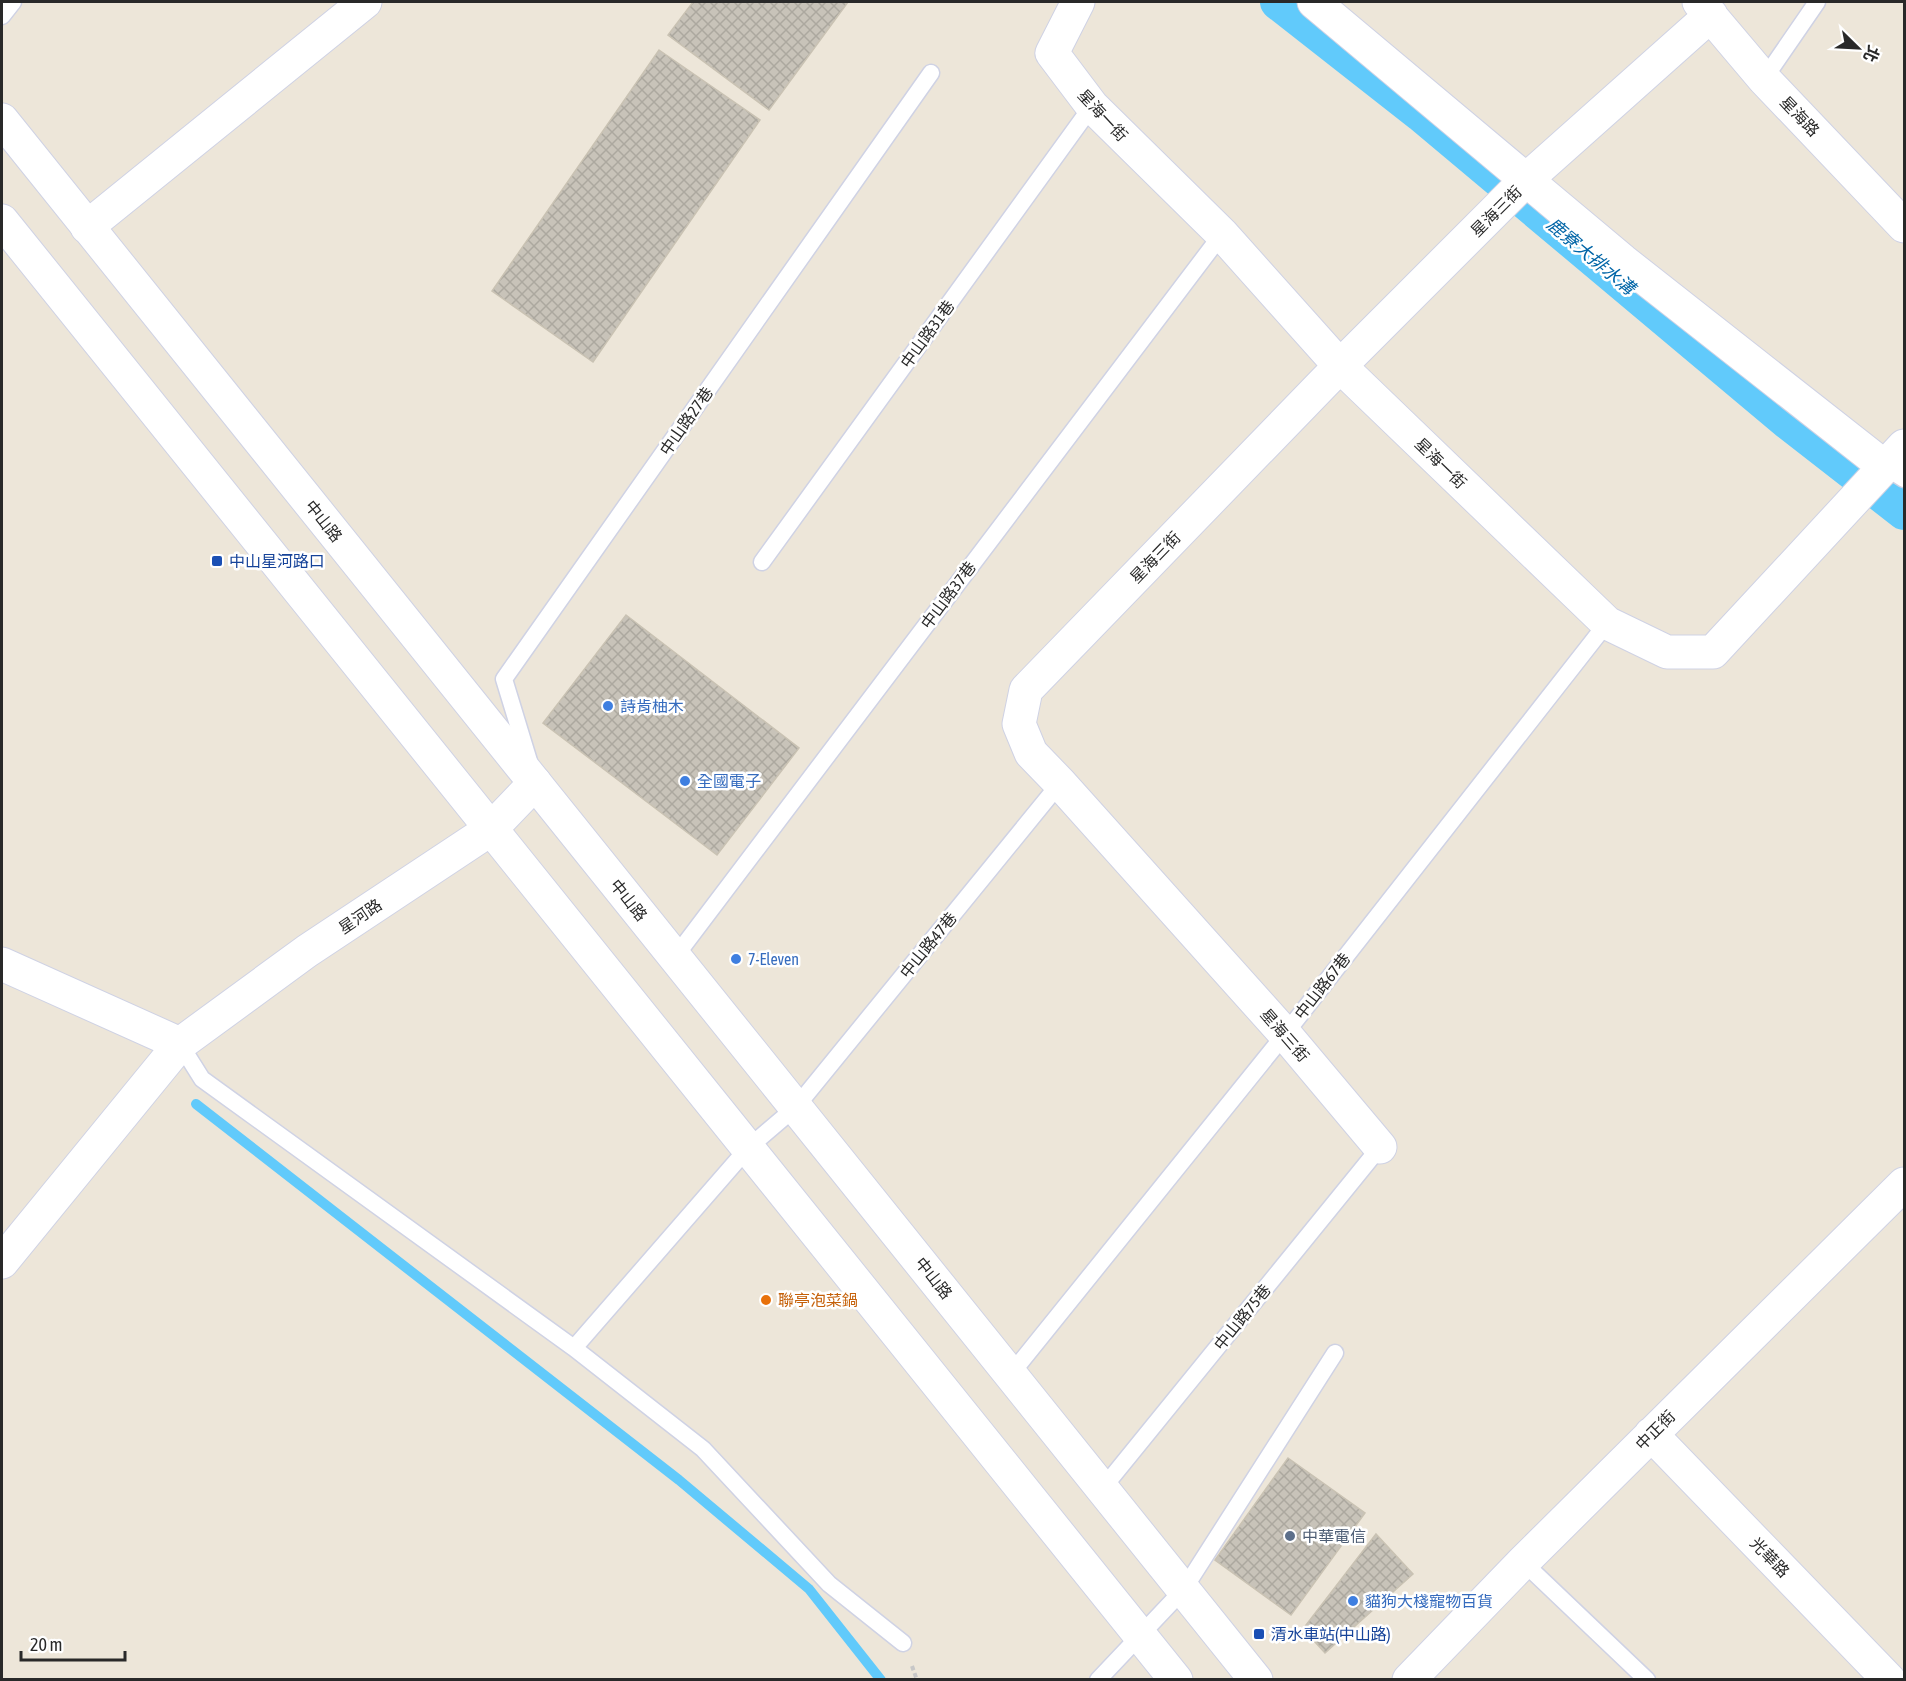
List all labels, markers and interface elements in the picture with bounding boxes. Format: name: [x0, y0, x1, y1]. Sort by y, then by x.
north arrow: [1828, 18, 1888, 78]
text: 北: [1860, 43, 1883, 65]
street label: 星海一街: [1075, 85, 1131, 145]
street label: 星海路: [1777, 92, 1823, 140]
street label: 星海三街: [1467, 182, 1525, 240]
water label: 鹿寮大排水溝: [1543, 213, 1641, 301]
street label: 中山路31巷: [896, 297, 958, 371]
street label: 中山路27巷: [656, 383, 716, 459]
street label: 星海一街: [1412, 434, 1470, 492]
street label: 中山路: [302, 497, 346, 545]
street label: 星海三街: [1126, 528, 1184, 586]
place label: 中山星河路口: [229, 552, 325, 570]
marker: 中山星河路口: [210, 554, 224, 568]
street label: 中山路37巷: [917, 558, 979, 632]
place label: 詩肯柚木: [620, 697, 684, 715]
marker: 詩肯柚木: [601, 699, 615, 713]
place label: 全國電子: [697, 772, 761, 790]
marker: 全國電子: [678, 774, 692, 788]
street label: 中山路: [607, 876, 651, 924]
street label: 星河路: [335, 895, 385, 937]
street label: 中山路47巷: [896, 909, 960, 981]
street label: 中山路67巷: [1291, 949, 1353, 1023]
place label: 7-Eleven: [748, 950, 799, 968]
marker: 7-Eleven: [729, 952, 743, 966]
street label: 星海三街: [1257, 1005, 1313, 1065]
street label: 中山路: [912, 1254, 956, 1302]
street label: 中山路75巷: [1210, 1281, 1274, 1353]
place label: 聯亭泡菜鍋: [778, 1291, 858, 1309]
marker: 聯亭泡菜鍋: [759, 1293, 773, 1307]
street label: 中正街: [1632, 1407, 1678, 1453]
place label: 中華電信: [1302, 1527, 1366, 1545]
marker: 中華電信: [1283, 1529, 1297, 1543]
street label: 光華路: [1747, 1533, 1793, 1581]
place label: 貓狗大棧寵物百貨: [1365, 1592, 1493, 1610]
marker: 貓狗大棧寵物百貨: [1346, 1594, 1360, 1608]
scale bar: [21, 1624, 124, 1662]
place label: 清水車站(中山路): [1271, 1625, 1391, 1644]
marker: 清水車站(中山路): [1252, 1627, 1266, 1641]
text: 20 m: [30, 1634, 62, 1655]

